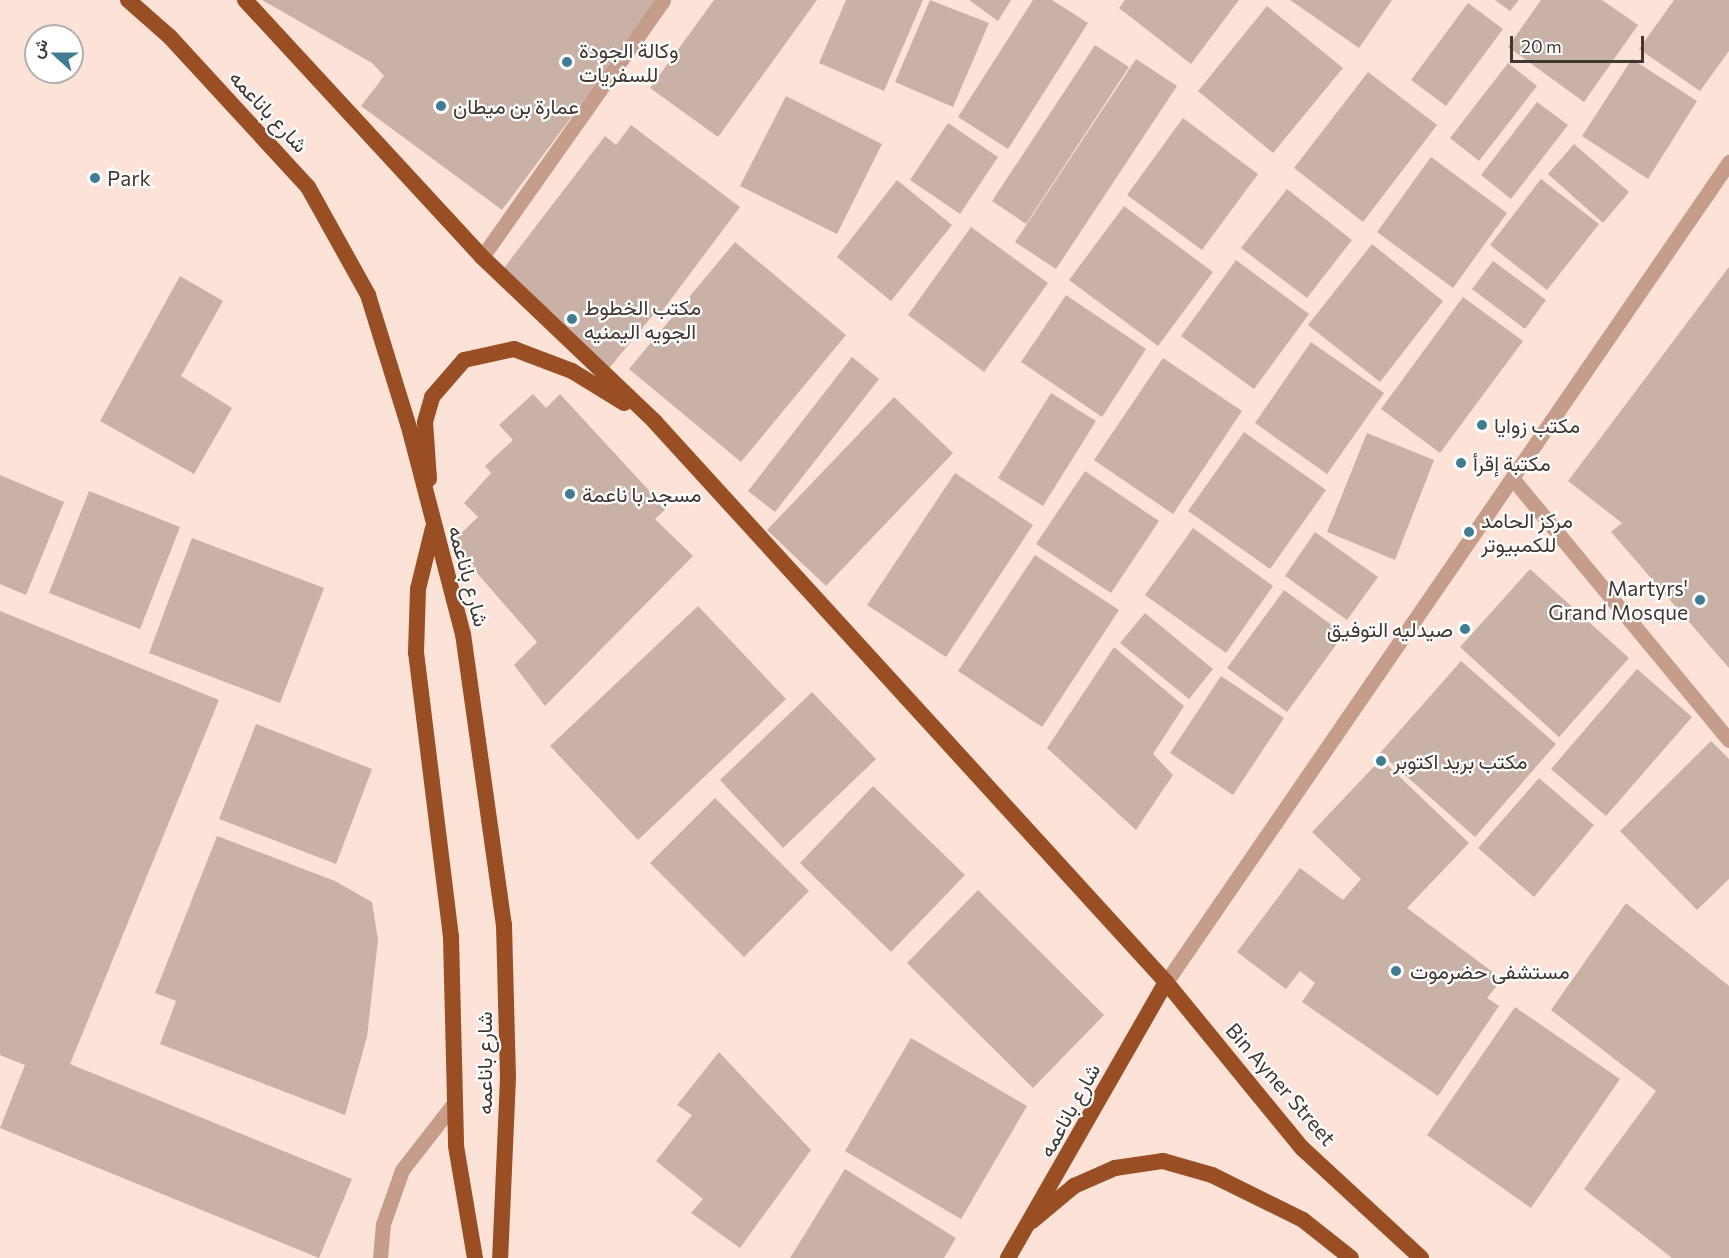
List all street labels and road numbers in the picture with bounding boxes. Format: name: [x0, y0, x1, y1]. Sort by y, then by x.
street label: شارع باناعمه: [225, 65, 313, 157]
street label: شارع باناعمه: [443, 523, 495, 629]
street label: شارع باناعمه: [471, 1011, 497, 1115]
street label: Bin Ayner Street: [1221, 1017, 1341, 1151]
street label: شارع باناعمه: [1033, 1059, 1105, 1161]

